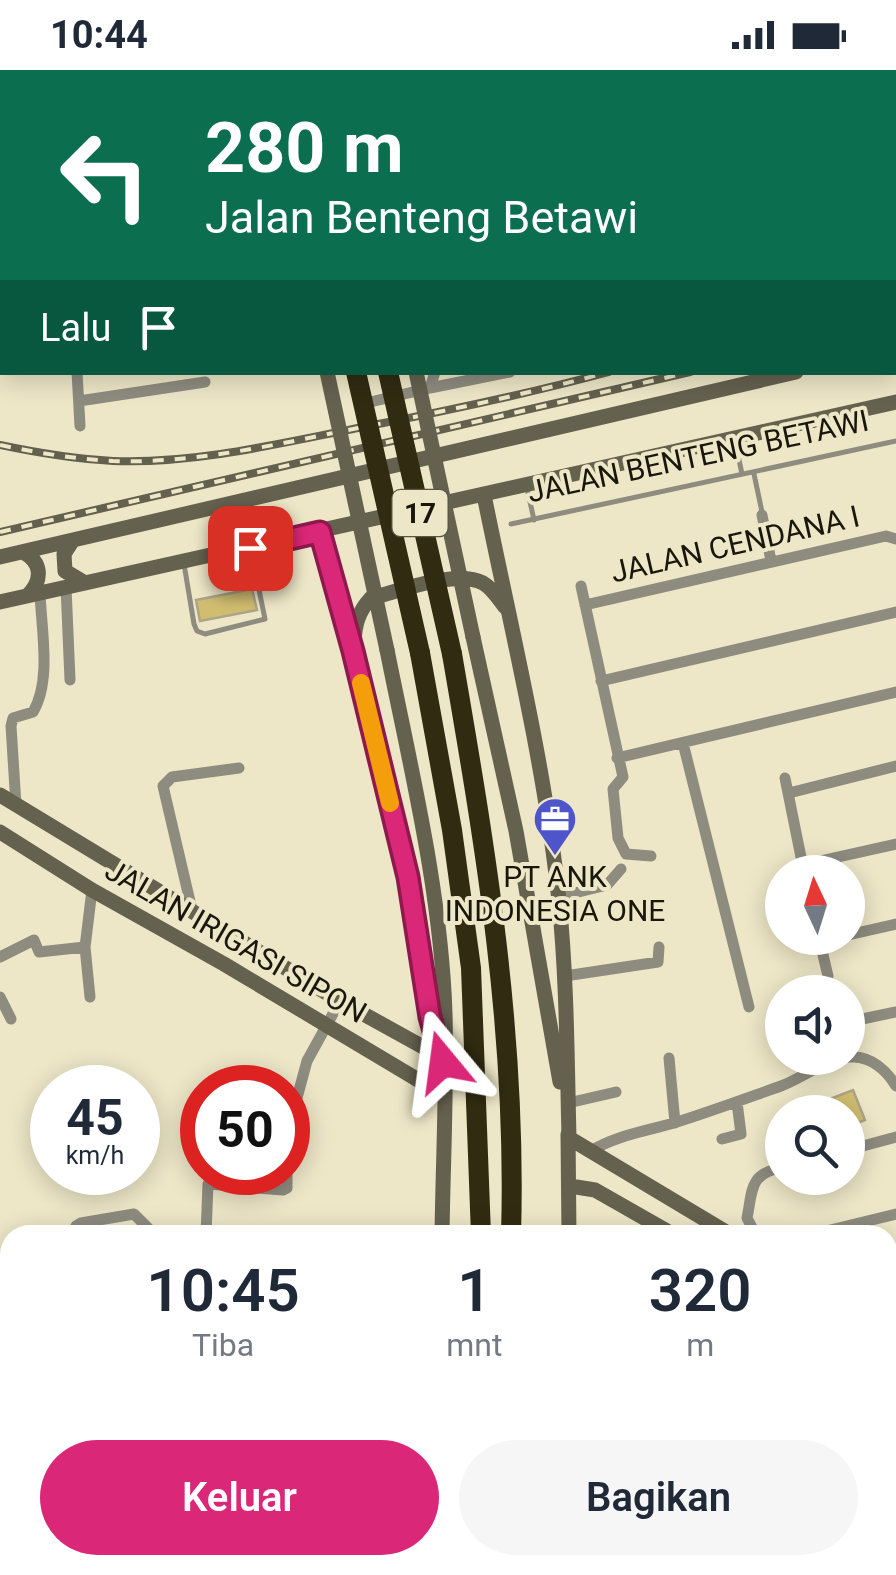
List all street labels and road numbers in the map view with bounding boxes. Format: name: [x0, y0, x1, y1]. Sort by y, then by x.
street label: JALAN BENTENG BETAWI: [524, 403, 872, 509]
road number: 17: [392, 490, 448, 536]
street label: JALAN CENDANA I: [607, 498, 863, 590]
street label: JALAN IRIGASI SIPON: [99, 852, 373, 1030]

